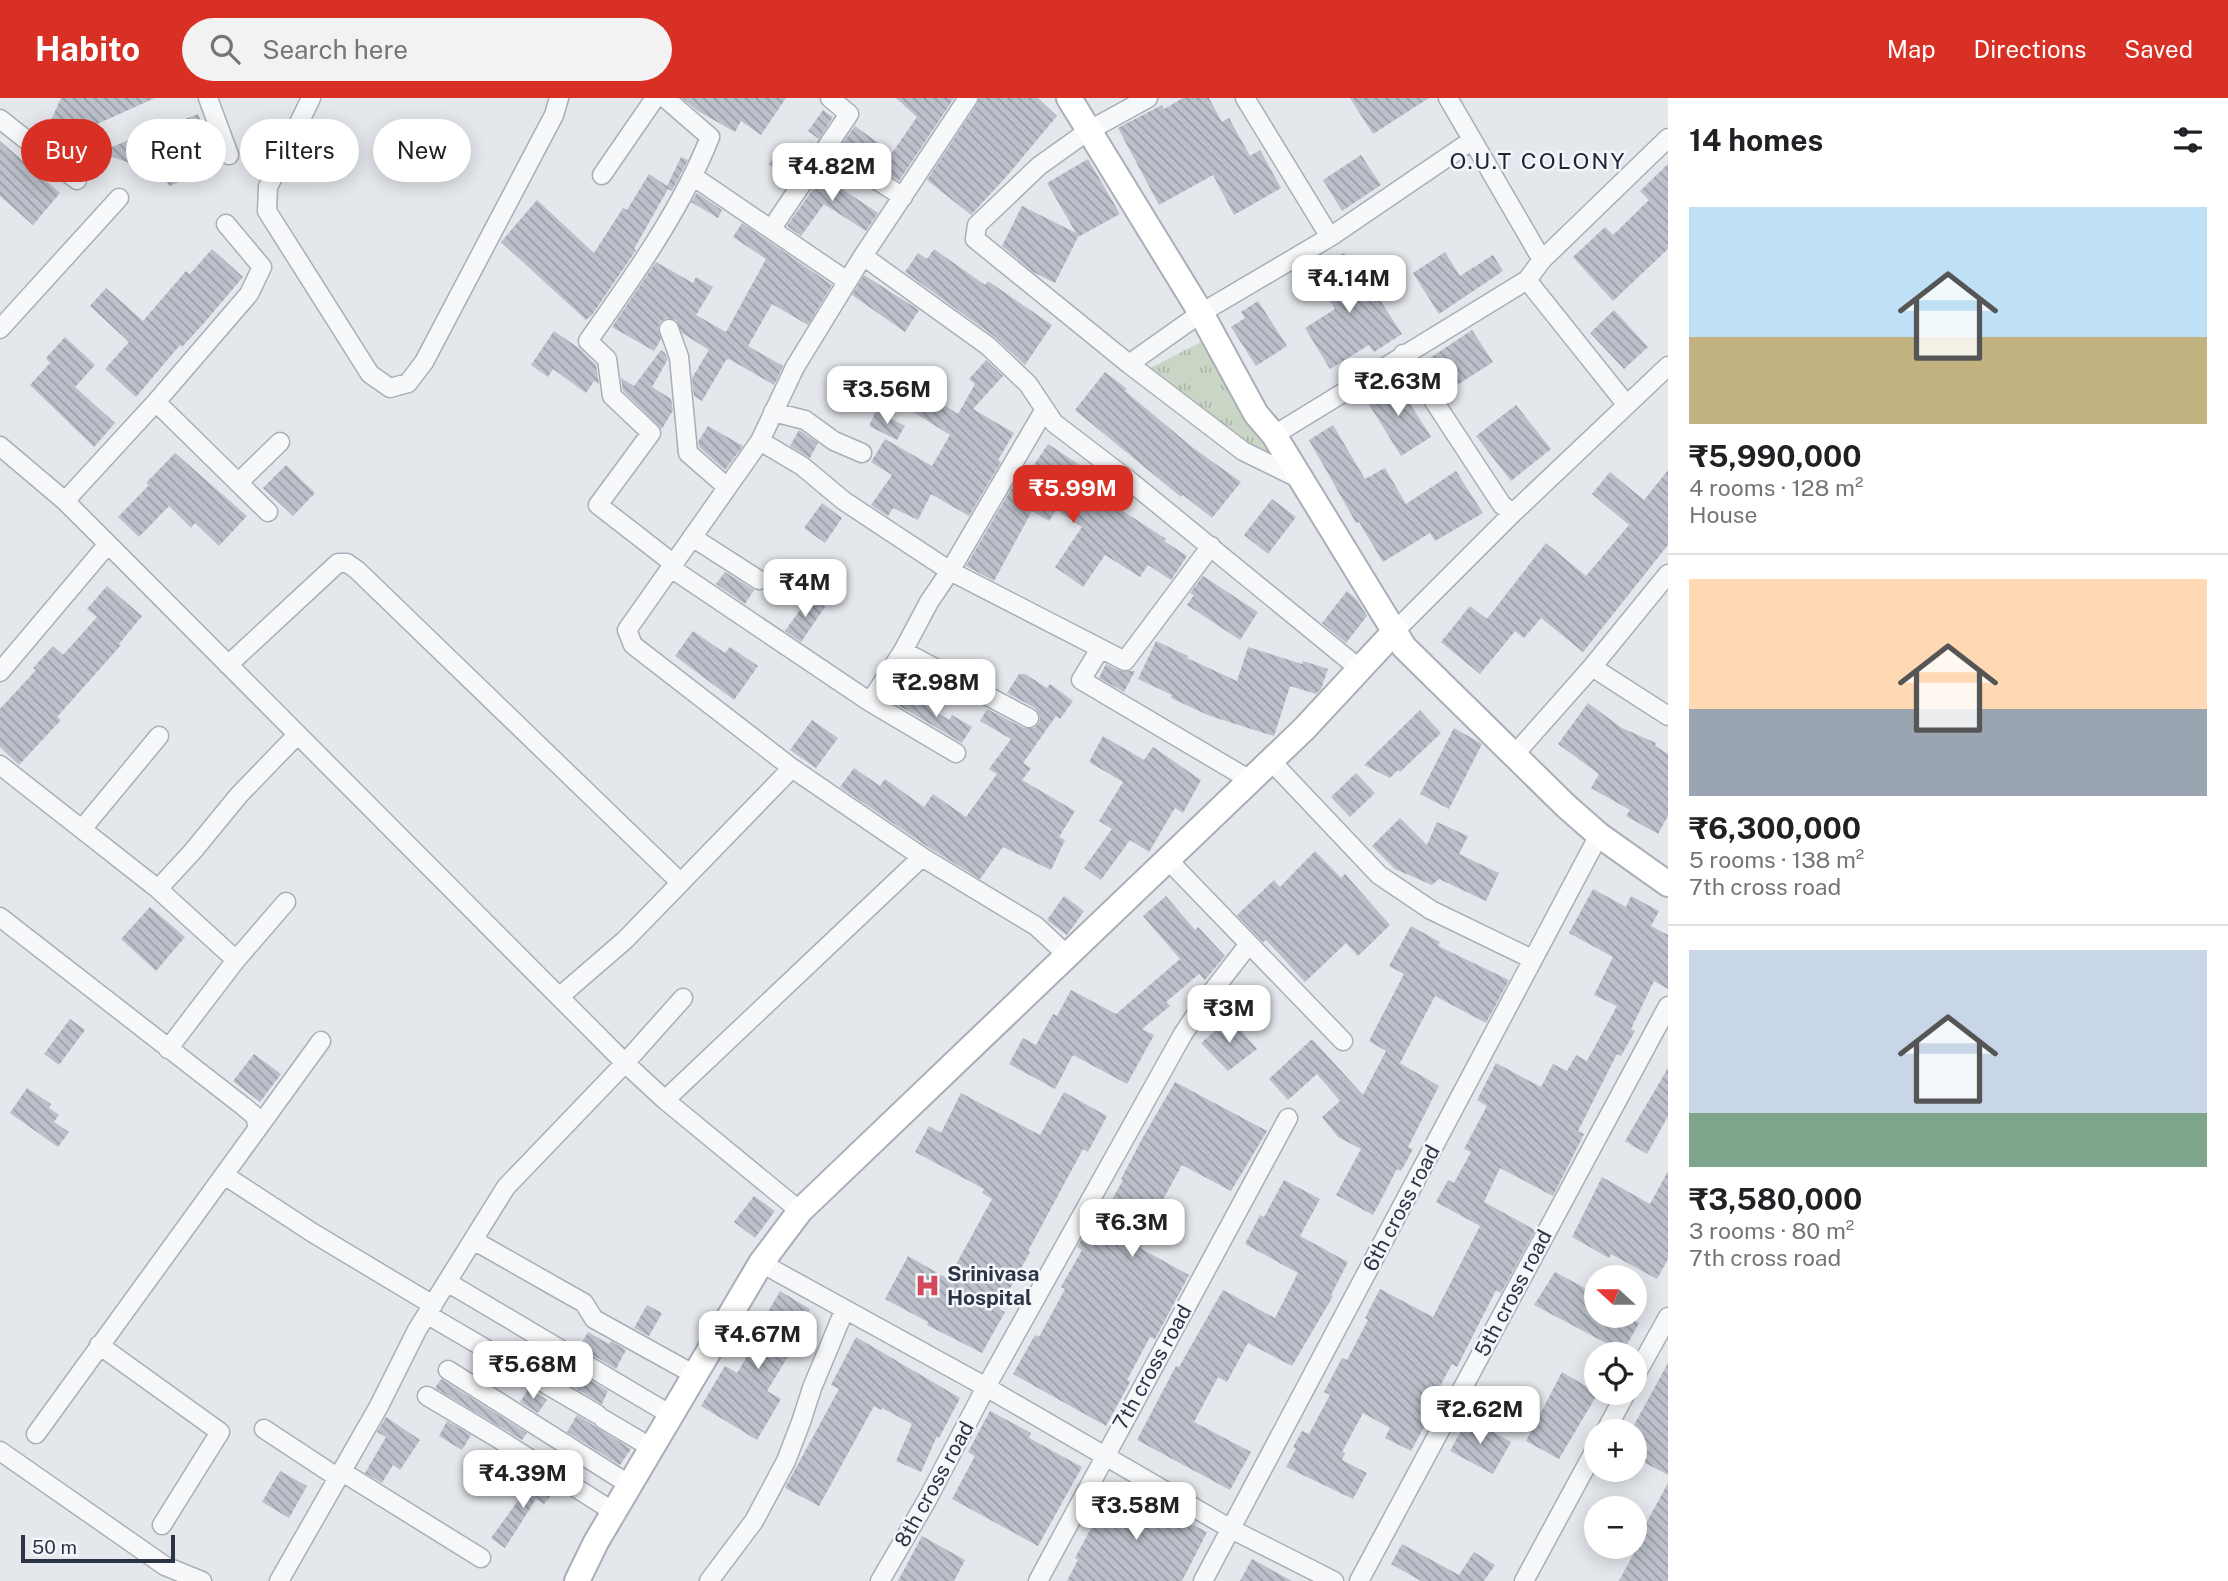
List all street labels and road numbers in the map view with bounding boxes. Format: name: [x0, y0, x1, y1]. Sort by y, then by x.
street label: 6th cross road: [1357, 1141, 1445, 1275]
street label: 5th cross road: [1469, 1225, 1557, 1361]
street label: 7th cross road: [1107, 1300, 1197, 1434]
street label: 8th cross road: [889, 1417, 979, 1551]

